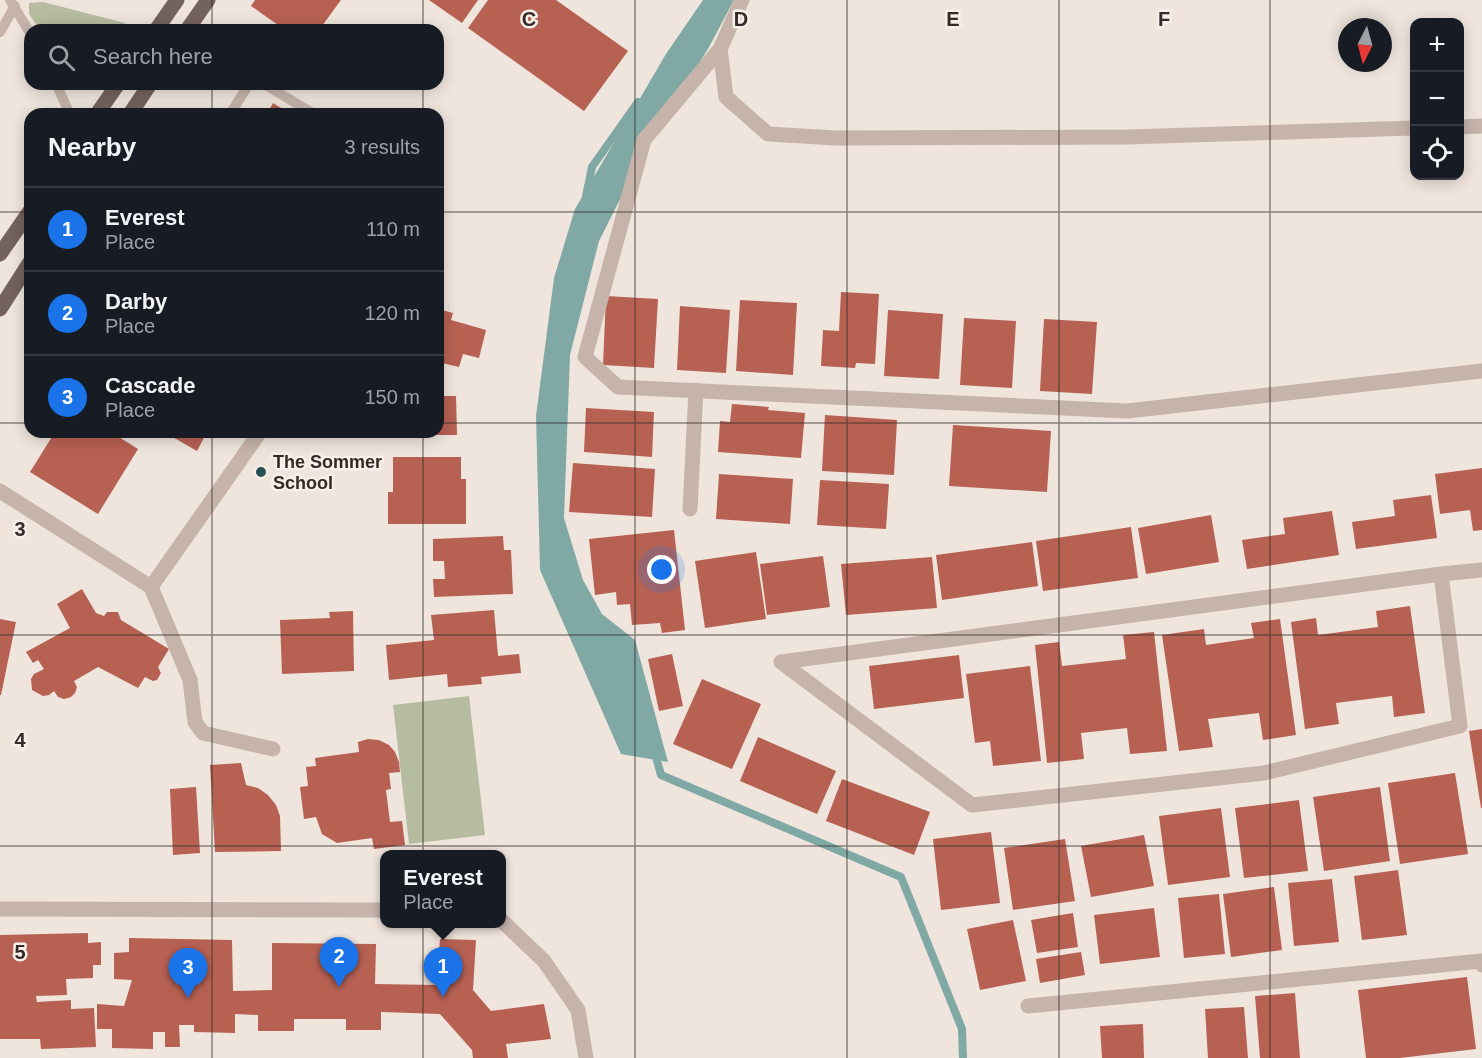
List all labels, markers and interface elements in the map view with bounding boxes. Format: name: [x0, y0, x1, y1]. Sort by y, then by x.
text: C: [522, 8, 536, 30]
text: D: [734, 8, 748, 30]
text: E: [946, 8, 960, 30]
text: F: [1158, 8, 1170, 30]
north arrow: [1338, 18, 1392, 72]
map controls: [1410, 18, 1464, 180]
button: +: [1410, 18, 1464, 72]
search box: [24, 24, 444, 90]
icon: search: [45, 41, 78, 74]
text: Search here: [93, 44, 213, 69]
button: −: [1410, 72, 1464, 126]
button: locate: [1410, 126, 1464, 180]
text: Nearby: [48, 132, 136, 162]
text: 3 results: [344, 136, 420, 158]
text: Everest: [105, 205, 185, 230]
text: 1: [62, 218, 73, 240]
text: 110 m: [366, 218, 420, 240]
text: Place: [105, 231, 155, 253]
text: Darby: [105, 289, 167, 314]
text: 2: [62, 302, 73, 324]
text: 120 m: [364, 302, 420, 324]
text: Place: [105, 315, 155, 337]
text: Cascade: [105, 373, 196, 398]
text: 3: [62, 386, 73, 408]
text: 150 m: [364, 386, 420, 408]
text: Place: [105, 399, 155, 421]
place label: The Sommer School: [273, 452, 382, 493]
marker: The Sommer School: [254, 465, 268, 479]
text: 3: [14, 518, 26, 540]
your location: [647, 555, 676, 584]
text: 4: [14, 729, 26, 751]
popup: [380, 850, 506, 928]
text: Everest: [403, 865, 483, 890]
text: Place: [403, 891, 453, 913]
pin: 2: [320, 938, 358, 987]
text: 5: [14, 941, 26, 963]
pin: 3: [168, 948, 207, 998]
pin: 1: [424, 948, 462, 997]

